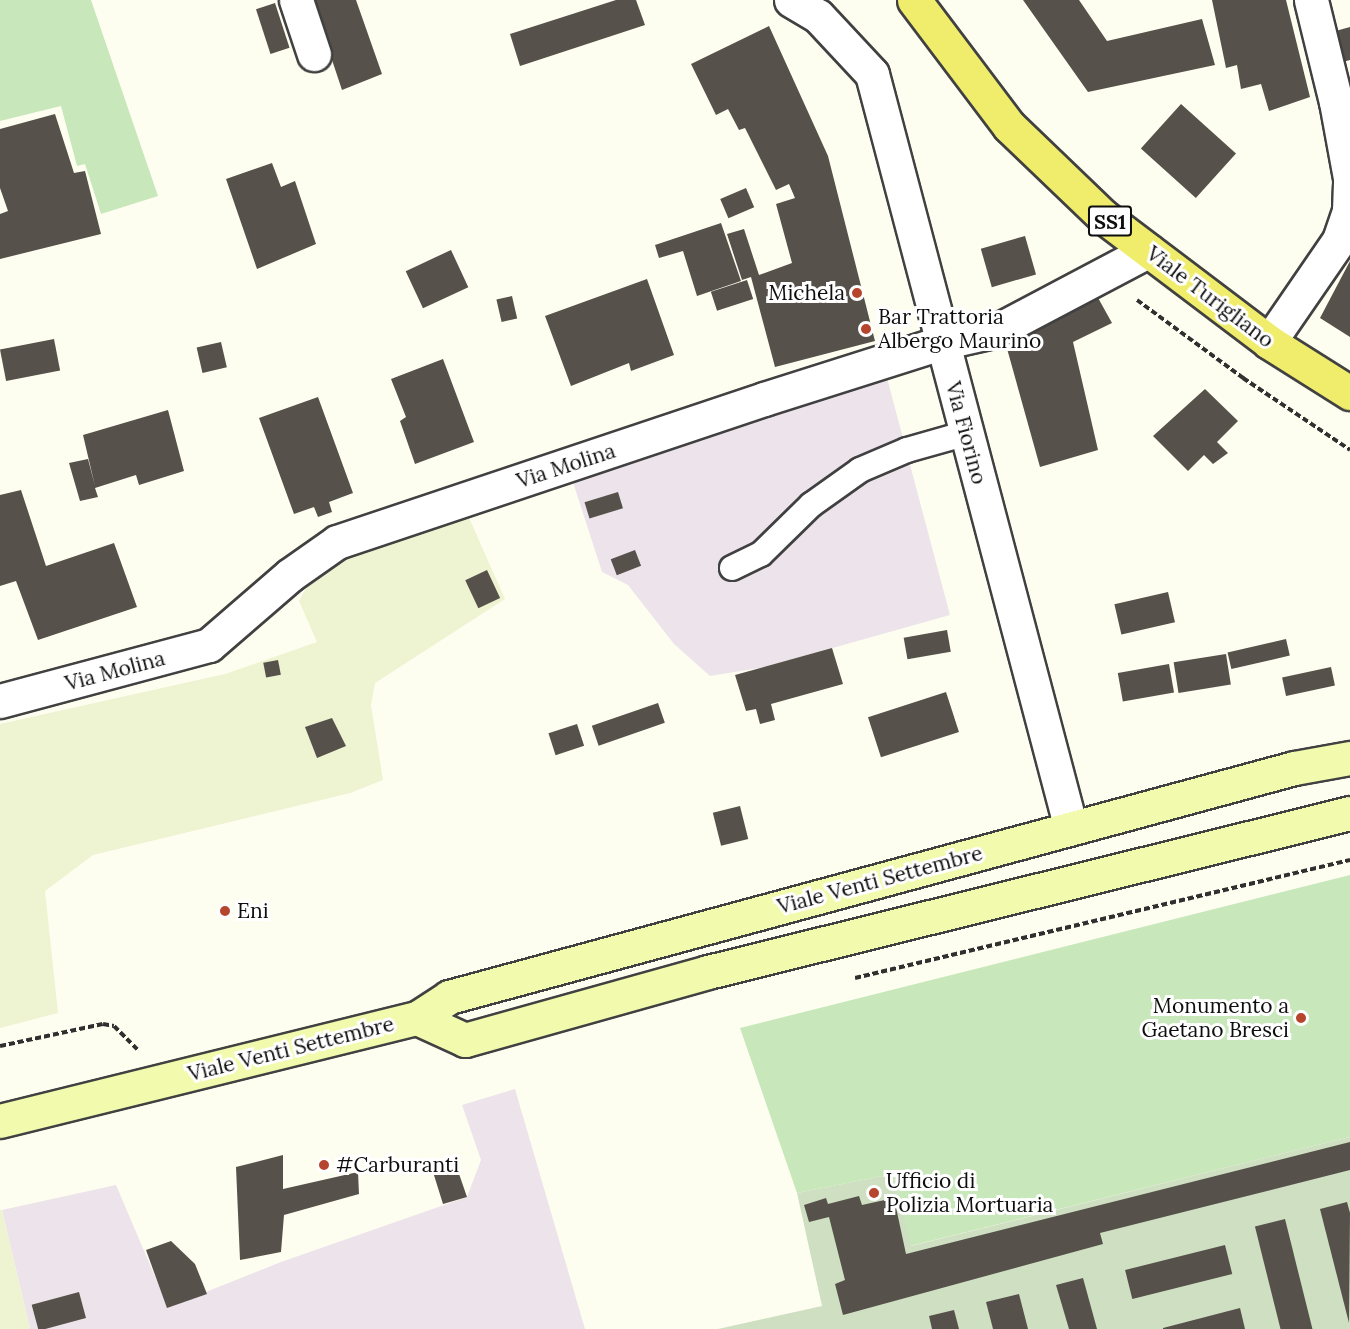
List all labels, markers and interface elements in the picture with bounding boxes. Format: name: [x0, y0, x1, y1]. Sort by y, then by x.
road number: SS1: [1088, 204, 1132, 238]
street label: Viale Turigliano: [1141, 241, 1279, 353]
place label: Michela: [768, 280, 845, 306]
marker: Michela: [850, 286, 864, 300]
place label: Bar Trattoria Albergo Maurino: [878, 304, 1041, 354]
marker: Bar Trattoria Albergo Maurino: [859, 322, 873, 336]
street label: Via Fiorino: [940, 379, 992, 487]
street label: Via Molina: [513, 438, 619, 494]
street label: Via Molina: [62, 646, 168, 696]
street label: Viale Venti Settembre: [775, 840, 985, 920]
place label: Eni: [237, 898, 269, 924]
marker: Eni: [218, 904, 232, 918]
place label: Monumento a Gaetano Bresci: [1141, 993, 1289, 1043]
street label: Viale Venti Settembre: [185, 1011, 397, 1087]
marker: Monumento a Gaetano Bresci: [1294, 1011, 1308, 1025]
place label: #Carburanti: [336, 1152, 459, 1178]
marker: #Carburanti: [317, 1158, 331, 1172]
place label: Ufficio di Polizia Mortuaria: [886, 1168, 1053, 1218]
marker: Ufficio di Polizia Mortuaria: [867, 1186, 881, 1200]

